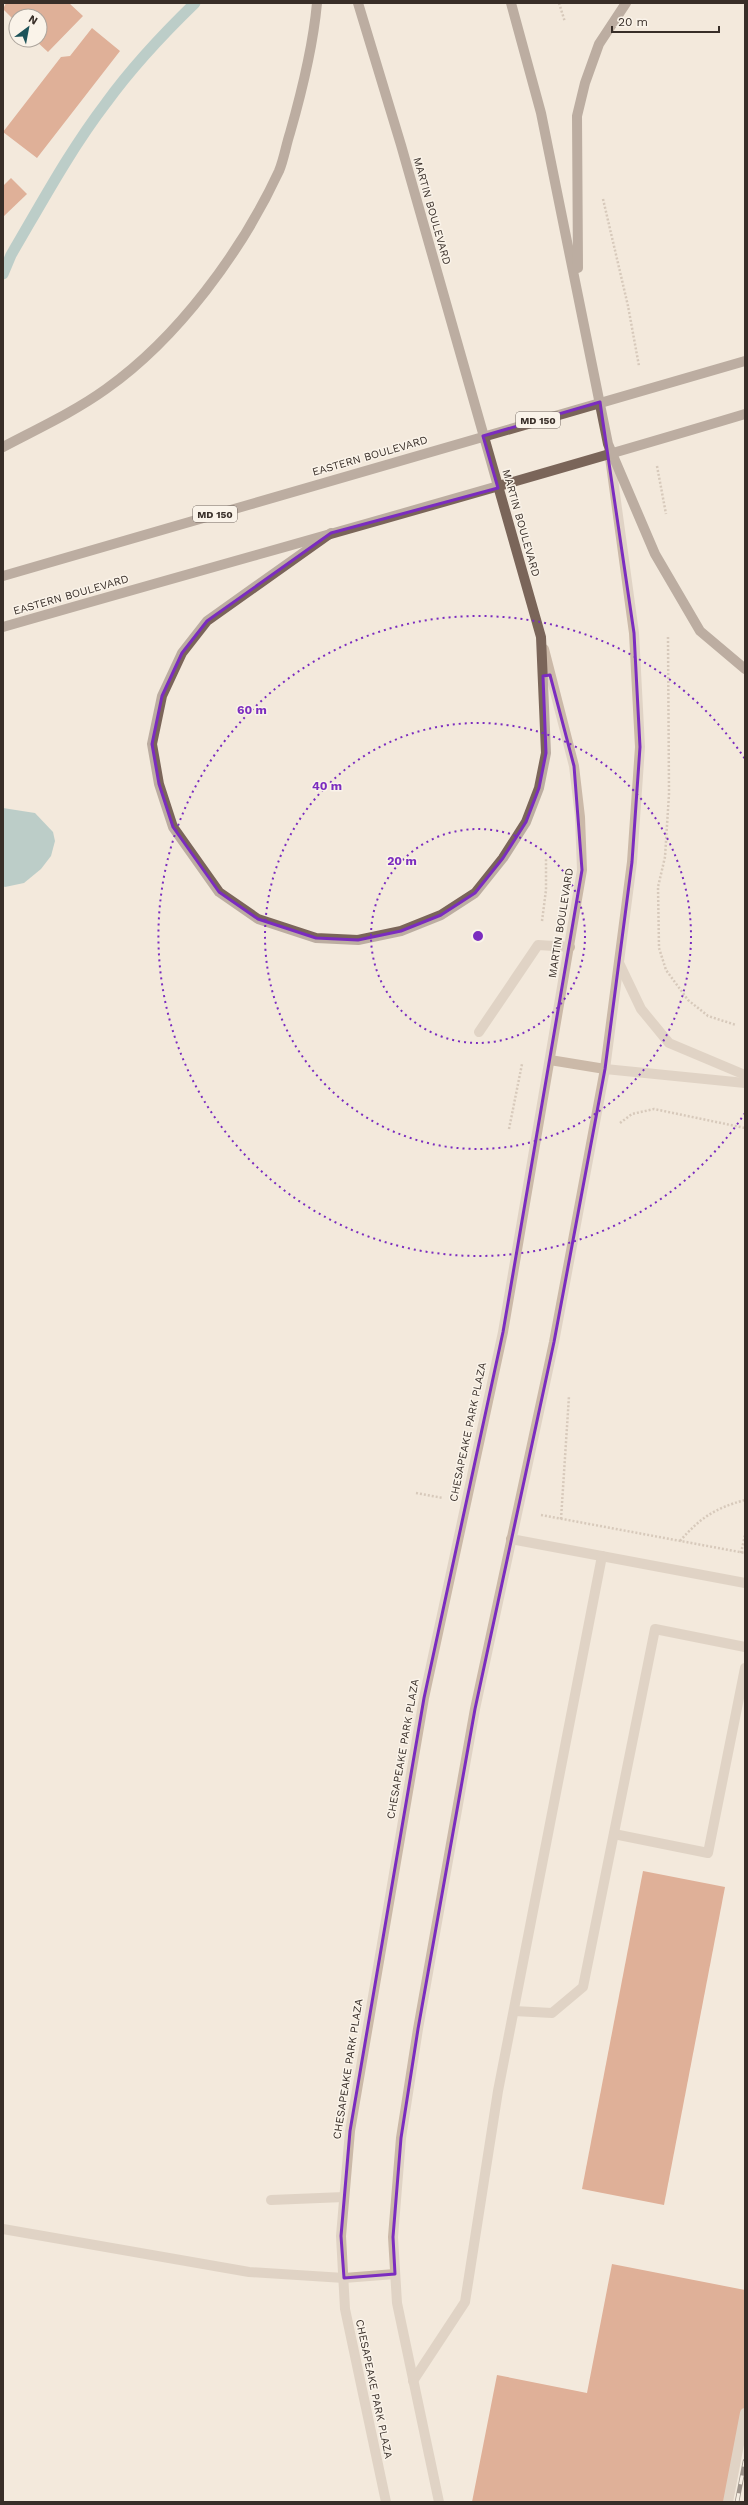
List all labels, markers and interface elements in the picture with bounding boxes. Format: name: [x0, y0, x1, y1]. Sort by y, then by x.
north arrow: [8, 8, 48, 48]
scale bar: [612, 8, 719, 34]
text: N: [26, 12, 40, 28]
text: 20 m: [618, 15, 648, 29]
street label: MARTIN BOULEVARD: [410, 156, 454, 266]
road number: MD 150: [516, 412, 560, 428]
street label: EASTERN BOULEVARD: [311, 433, 429, 479]
street label: MARTIN BOULEVARD: [499, 468, 543, 578]
road number: MD 150: [193, 506, 237, 522]
street label: EASTERN BOULEVARD: [12, 572, 130, 618]
text: 60 m: [237, 703, 267, 717]
text: 40 m: [312, 779, 342, 793]
text: 20 m: [387, 854, 417, 868]
street label: MARTIN BOULEVARD: [546, 867, 576, 979]
centre of rings: [471, 929, 485, 943]
street label: CHESAPEAKE PARK PLAZA: [447, 1361, 489, 1503]
street label: CHESAPEAKE PARK PLAZA: [384, 1678, 422, 1820]
street label: CHESAPEAKE PARK PLAZA: [330, 1998, 366, 2140]
street label: CHESAPEAKE PARK PLAZA: [353, 2318, 395, 2460]

